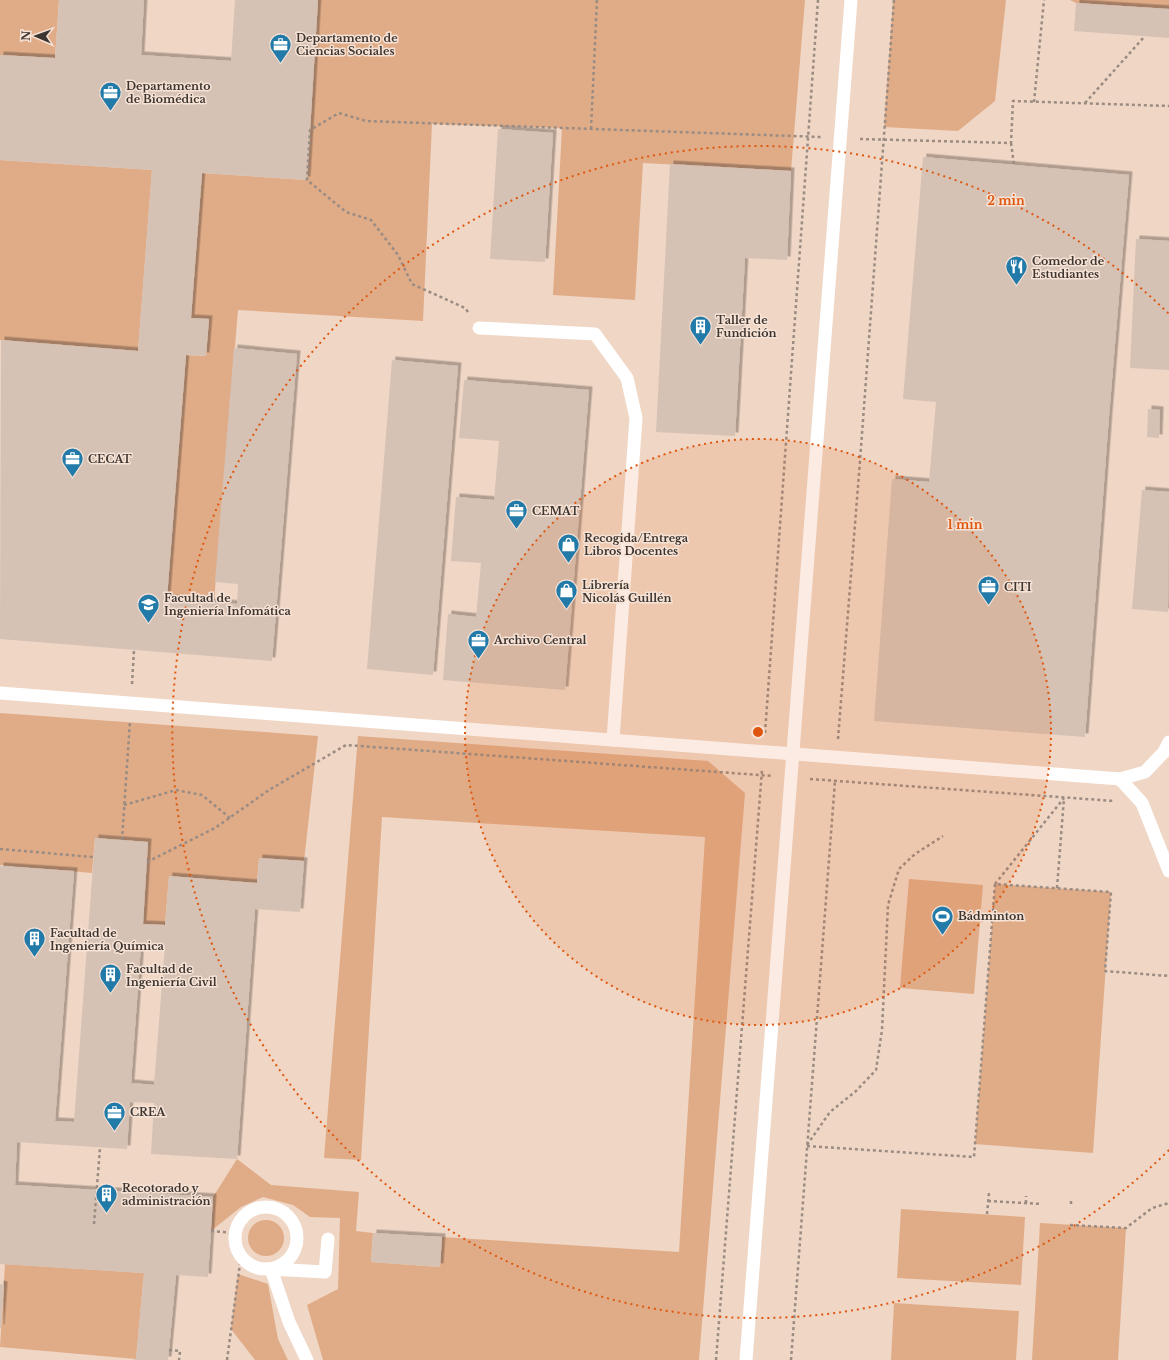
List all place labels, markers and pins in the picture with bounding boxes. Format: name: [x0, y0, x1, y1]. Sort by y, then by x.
office icon: Departamento de Ciencias Sociales: [267, 31, 293, 64]
place label: Departamento de Ciencias Sociales: [296, 31, 398, 58]
office icon: Departamento de Biomédica: [97, 79, 123, 112]
place label: Departamento de Biomédica: [126, 79, 211, 106]
restaurant icon: Comedor de Estudiantes: [1003, 254, 1029, 287]
place label: Comedor de Estudiantes: [1032, 254, 1105, 281]
building icon: Taller de Fundición: [687, 313, 713, 346]
place label: Taller de Fundición: [716, 313, 776, 340]
office icon: CECAT: [60, 446, 86, 479]
place label: CECAT: [88, 452, 132, 466]
office icon: CEMAT: [503, 498, 529, 531]
place label: CEMAT: [532, 504, 579, 518]
shop icon: Recogida/Entrega Libros Docentes: [556, 531, 582, 564]
place label: Recogida/Entrega Libros Docentes: [584, 531, 689, 558]
office icon: CITI: [976, 574, 1002, 607]
shop icon: Librería Nicolás Guillén: [553, 578, 579, 611]
place label: Librería Nicolás Guillén: [582, 578, 672, 605]
place label: CITI: [1004, 580, 1032, 594]
school or university icon: Facultad de Ingeniería Infomática: [136, 591, 162, 624]
place label: Facultad de Ingeniería Infomática: [164, 591, 291, 618]
office icon: Archivo Central: [465, 627, 491, 660]
place label: Archivo Central: [493, 633, 587, 647]
centre of rings: [751, 725, 765, 739]
sports icon: Bádminton: [929, 903, 955, 936]
place label: Bádminton: [958, 909, 1024, 923]
building icon: Facultad de Ingeniería Química: [21, 926, 47, 959]
place label: Facultad de Ingeniería Química: [50, 926, 164, 953]
building icon: Facultad de Ingeniería Civil: [98, 962, 124, 995]
place label: Facultad de Ingeniería Civil: [126, 962, 217, 989]
office icon: CREA: [102, 1099, 128, 1132]
place label: CREA: [130, 1105, 166, 1119]
building icon: Recotorado y administración: [93, 1181, 119, 1214]
place label: Recotorado y administración: [122, 1181, 211, 1208]

